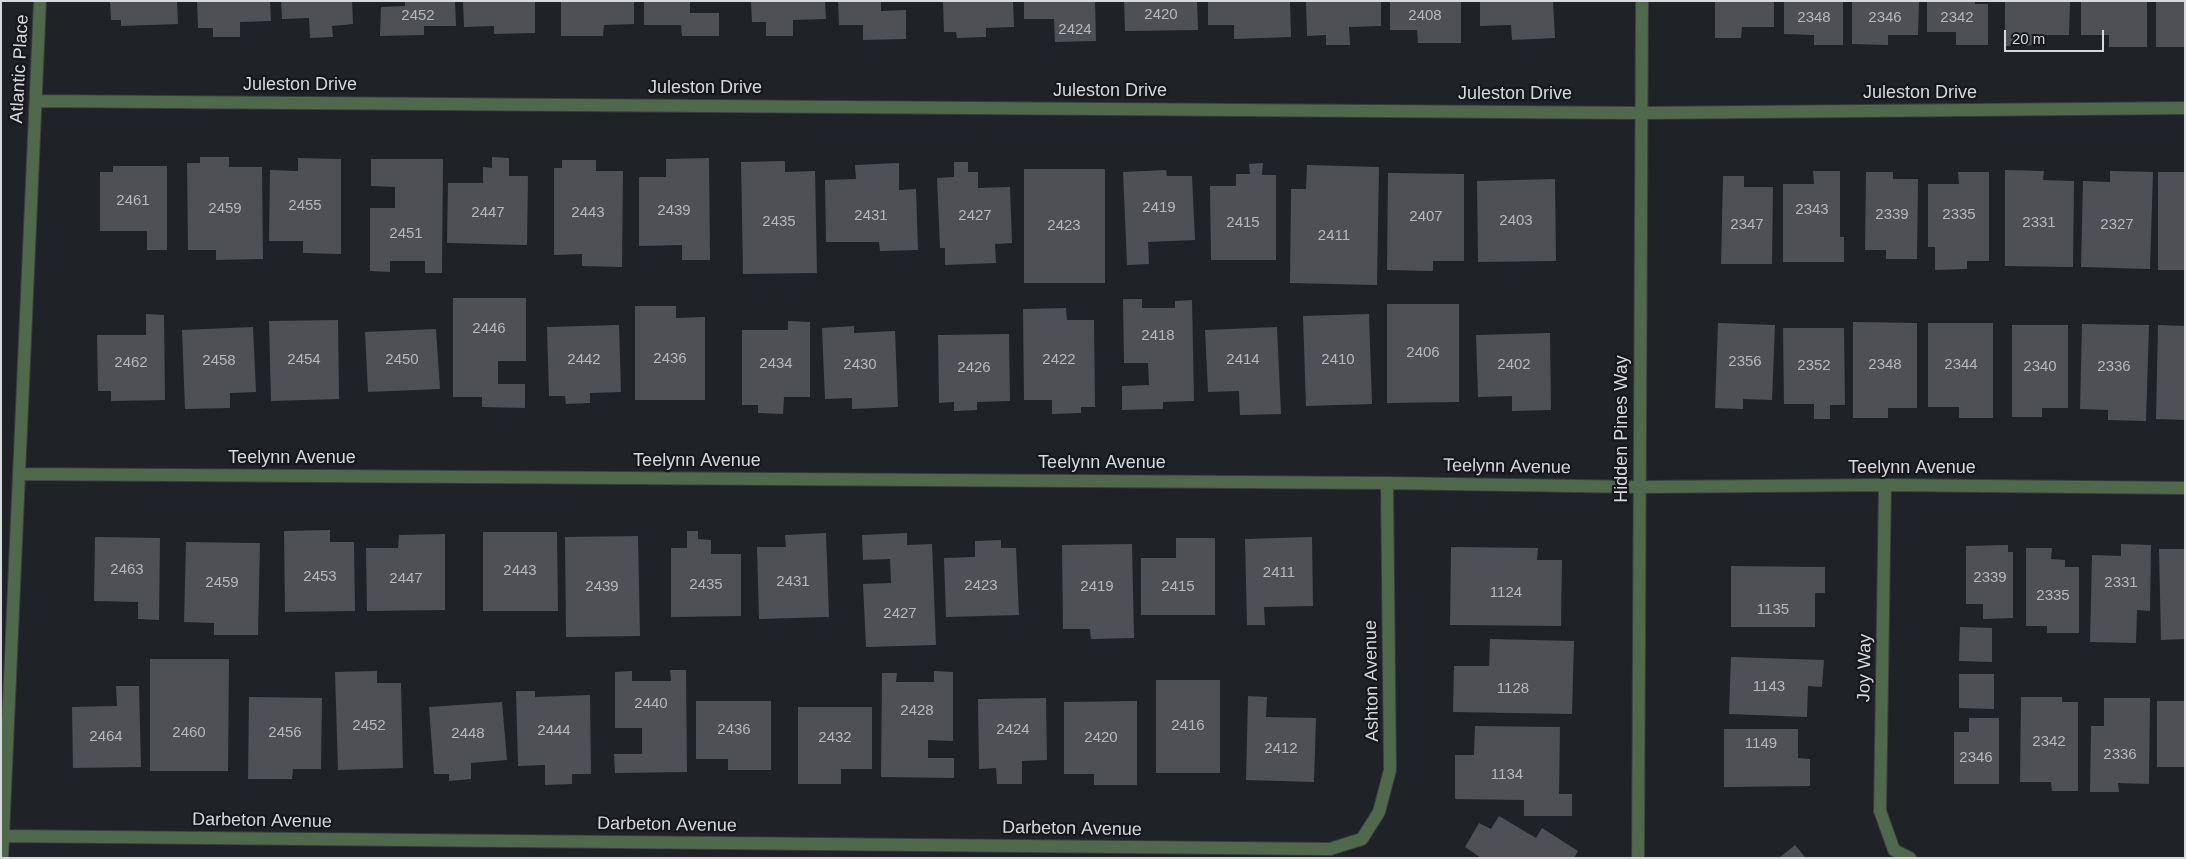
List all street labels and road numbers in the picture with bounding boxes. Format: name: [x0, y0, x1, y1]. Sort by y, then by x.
street label: Atlantic Place: [6, 14, 34, 124]
street label: Juleston Drive: [243, 74, 357, 96]
street label: Juleston Drive: [648, 77, 762, 99]
street label: Juleston Drive: [1053, 80, 1167, 102]
street label: Juleston Drive: [1863, 82, 1977, 104]
street label: Juleston Drive: [1458, 83, 1572, 105]
street label: Hidden Pines Way: [1611, 355, 1633, 503]
street label: Teelynn Avenue: [228, 447, 356, 469]
street label: Teelynn Avenue: [633, 450, 761, 472]
street label: Teelynn Avenue: [1038, 452, 1166, 474]
street label: Teelynn Avenue: [1443, 455, 1571, 479]
street label: Teelynn Avenue: [1848, 457, 1976, 479]
street label: Ashton Avenue: [1360, 620, 1384, 742]
street label: Joy Way: [1854, 634, 1876, 702]
street label: Darbeton Avenue: [192, 809, 332, 833]
street label: Darbeton Avenue: [597, 813, 737, 837]
street label: Darbeton Avenue: [1002, 817, 1142, 841]

